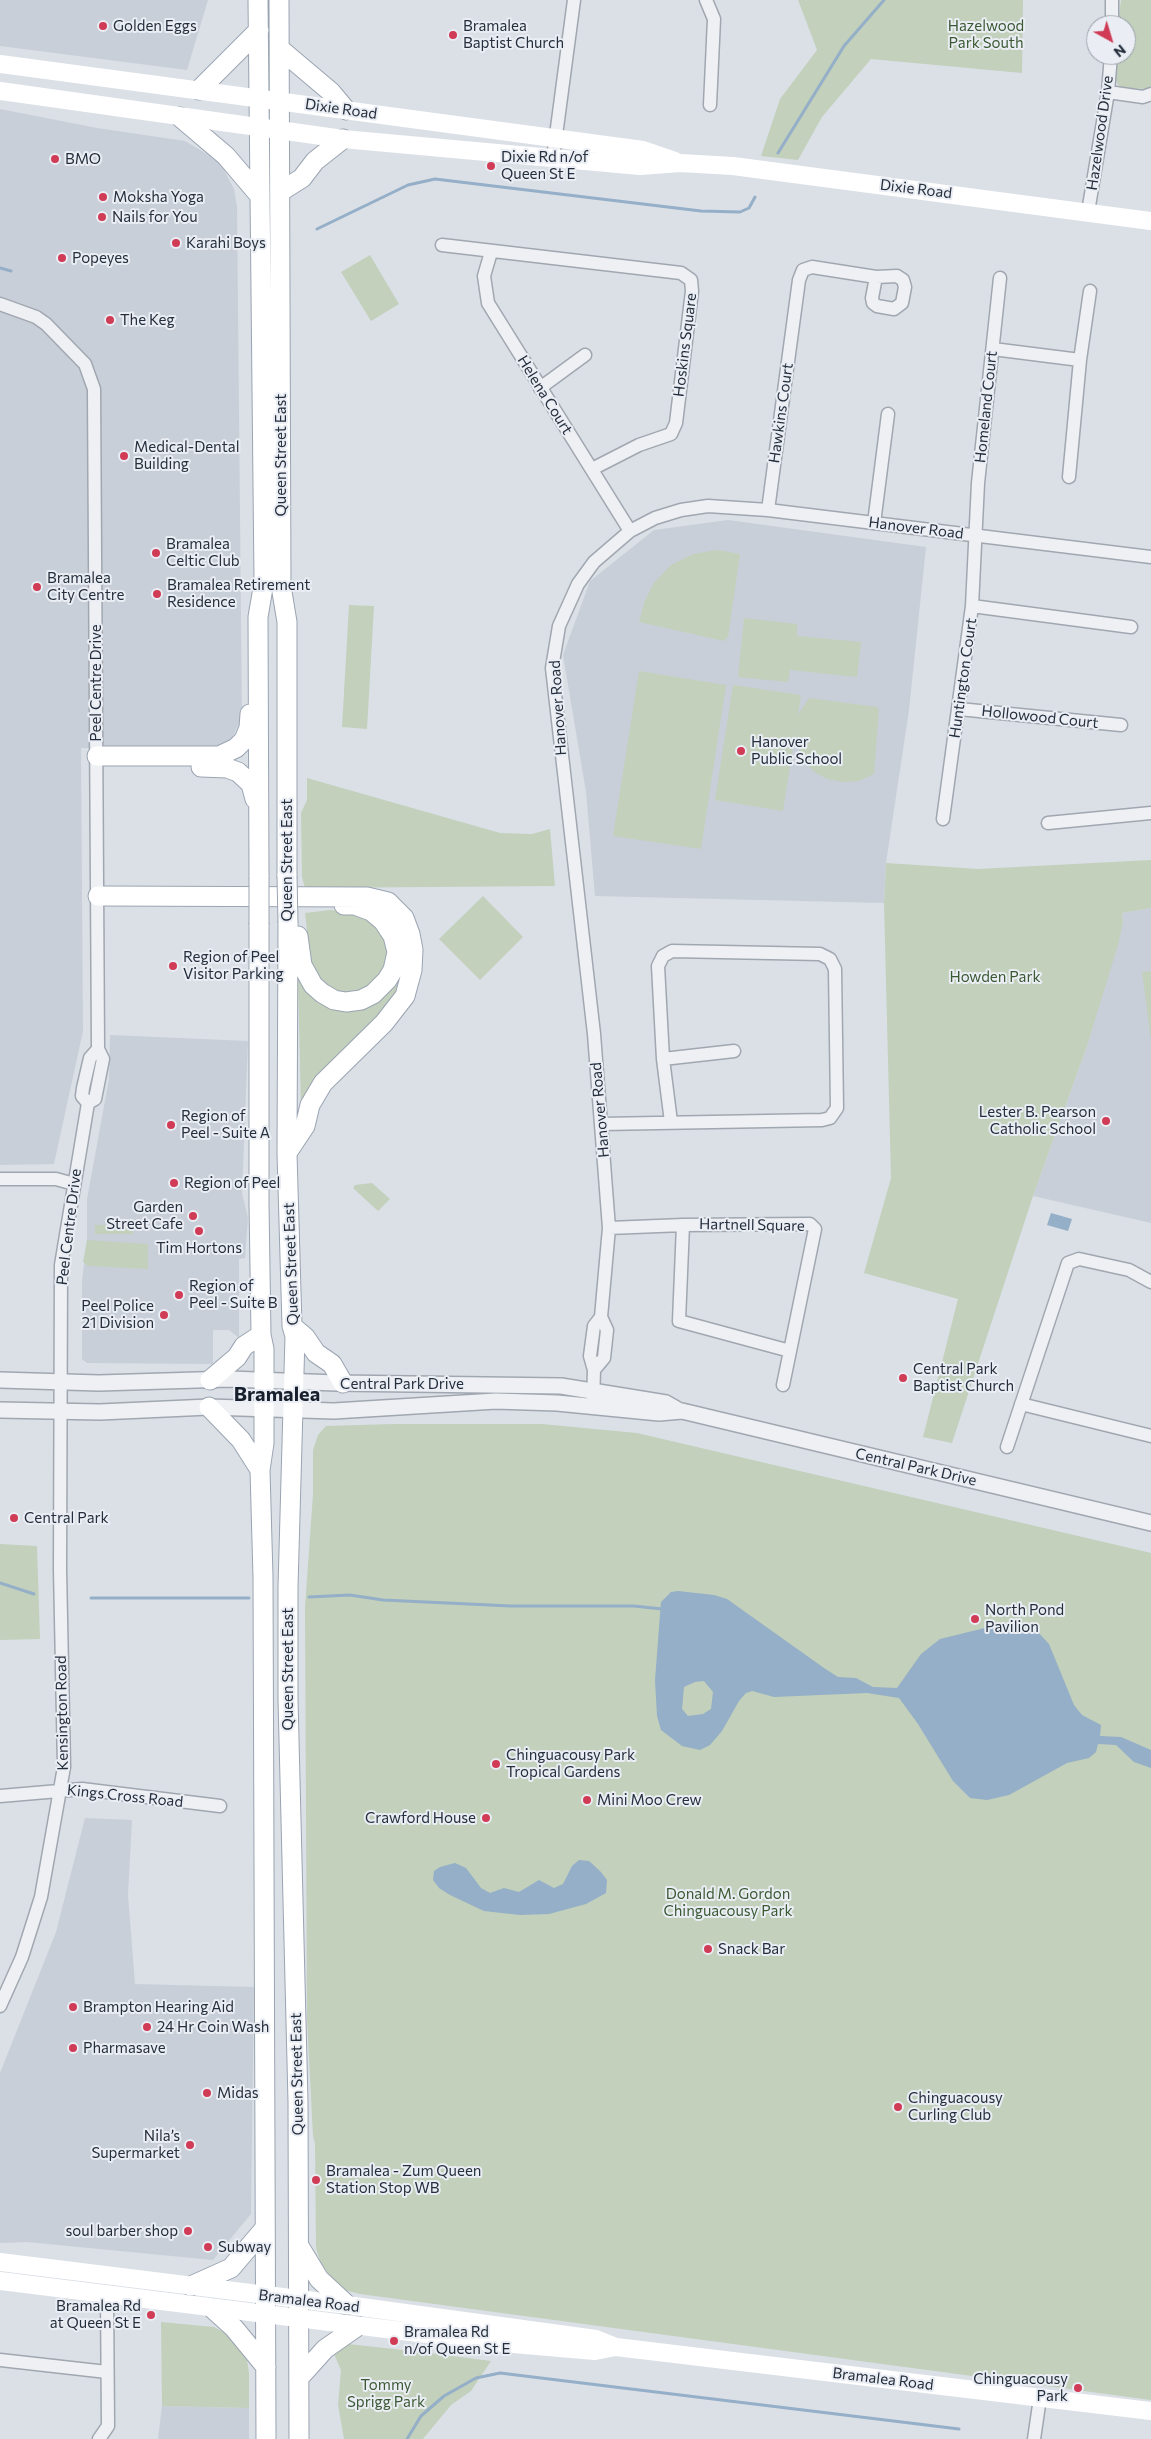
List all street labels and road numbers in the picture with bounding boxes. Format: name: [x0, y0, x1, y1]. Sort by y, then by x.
street label: Hazelwood Drive: [1083, 74, 1117, 192]
street label: Dixie Road: [304, 95, 378, 123]
street label: Dixie Road: [879, 176, 953, 202]
street label: Hoskins Square: [670, 292, 700, 398]
street label: Homeland Court: [971, 350, 1001, 464]
street label: Helena Court: [514, 352, 576, 438]
street label: Hawkins Court: [765, 362, 797, 464]
street label: Queen Street East: [272, 394, 290, 516]
street label: Hanover Road: [867, 513, 965, 543]
street label: Huntington Court: [946, 617, 980, 739]
street label: Peel Centre Drive: [87, 624, 105, 742]
street label: Hanover Road: [546, 660, 570, 756]
street label: Hollowood Court: [981, 702, 1099, 732]
street label: Queen Street East: [278, 799, 296, 921]
street label: Hanover Road: [587, 1062, 613, 1158]
street label: Peel Centre Drive: [53, 1168, 85, 1286]
street label: Queen Street East: [280, 1202, 302, 1326]
street label: Hartnell Square: [699, 1215, 805, 1235]
street label: Central Park Drive: [340, 1375, 464, 1393]
street label: Central Park Drive: [854, 1444, 978, 1490]
street label: Queen Street East: [279, 1608, 297, 1730]
street label: Kensington Road: [52, 1655, 72, 1771]
street label: Kings Cross Road: [66, 1781, 184, 1811]
street label: Queen Street East: [287, 2012, 307, 2136]
street label: Bramalea Road: [257, 2286, 361, 2316]
street label: Bramalea Road: [831, 2364, 935, 2394]

